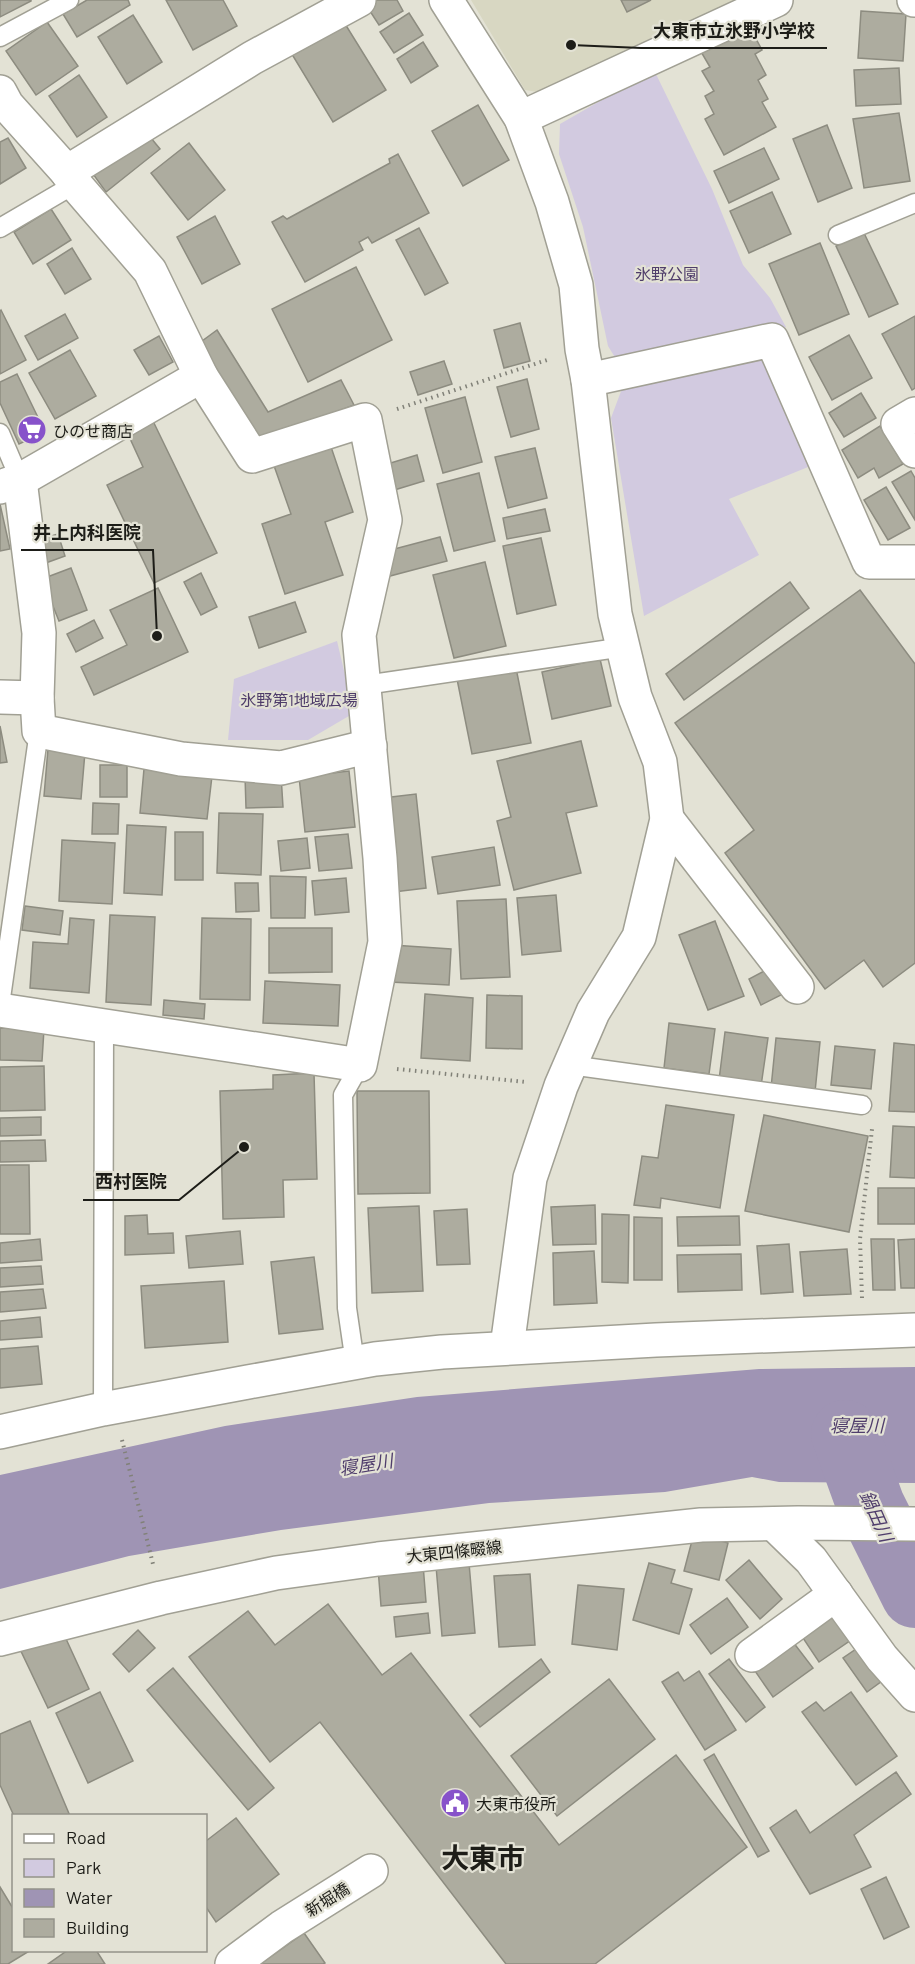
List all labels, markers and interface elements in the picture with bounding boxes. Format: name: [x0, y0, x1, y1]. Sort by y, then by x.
callout: 大東市立氷野小学校: [641, 12, 827, 48]
text: 大東市立氷野小学校: [653, 19, 815, 41]
park label: 氷野公園: [635, 264, 699, 283]
supermarket icon: ひのせ商店: [16, 414, 48, 446]
place label: ひのせ商店: [53, 421, 133, 440]
callout: 井上内科医院: [21, 514, 153, 550]
text: 井上内科医院: [33, 521, 141, 543]
park label: 氷野第1地域広場: [240, 690, 358, 709]
callout: 西村医院: [83, 1164, 179, 1200]
text: 西村医院: [95, 1170, 167, 1192]
water label: 寝屋川: [830, 1414, 886, 1436]
water label: 寝屋川: [338, 1449, 396, 1479]
water label: 鍋田川: [856, 1487, 899, 1547]
street label: 大東四條畷線: [405, 1537, 503, 1565]
public building icon: 大東市役所: [439, 1787, 471, 1819]
place label: 大東市役所: [476, 1794, 556, 1813]
legend: [12, 1814, 207, 1952]
text: Road: [66, 1826, 106, 1848]
district label: 大東市: [441, 1840, 525, 1874]
text: Park: [66, 1856, 101, 1878]
street label: 新堀橋: [302, 1878, 352, 1920]
text: Water: [66, 1886, 113, 1908]
text: Building: [66, 1916, 129, 1938]

